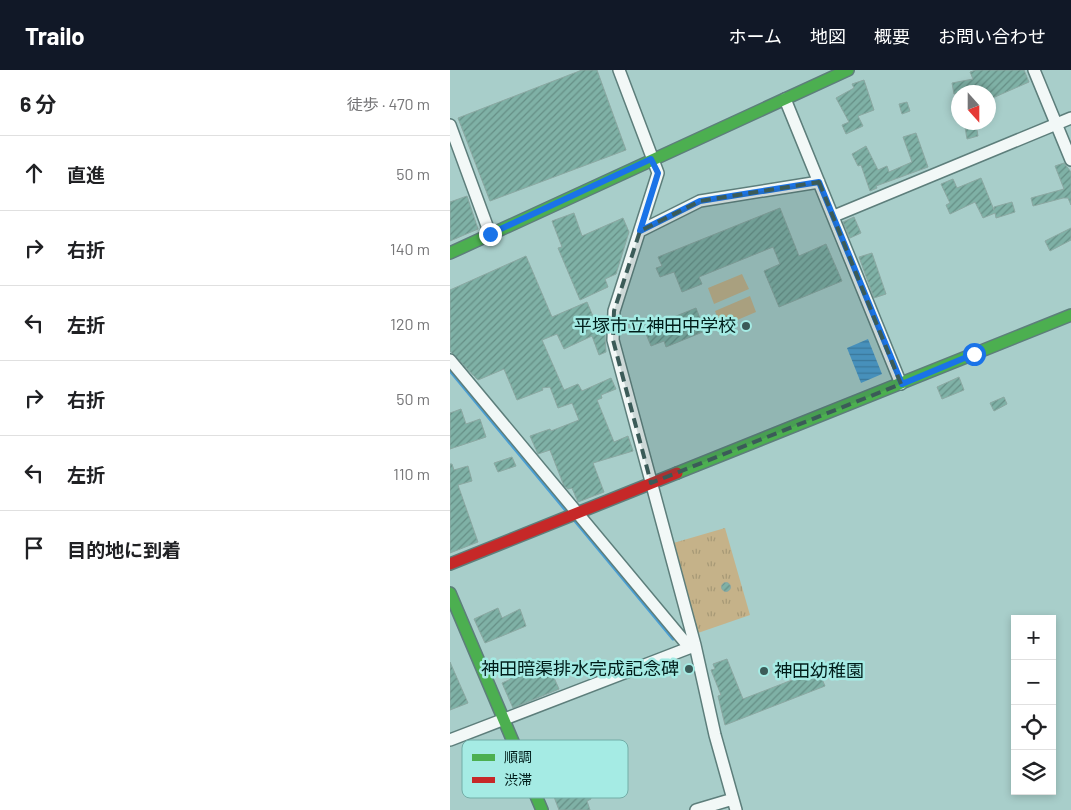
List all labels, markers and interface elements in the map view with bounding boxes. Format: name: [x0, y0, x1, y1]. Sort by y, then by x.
text: Trailo: [25, 21, 85, 50]
text: ホーム: [729, 25, 782, 47]
text: 地図: [810, 25, 846, 47]
text: 概要: [874, 25, 910, 47]
text: お問い合わせ: [938, 25, 1046, 47]
north arrow: [951, 85, 996, 130]
text: 6 分: [20, 91, 56, 116]
text: 徒歩 · 470 m: [347, 94, 430, 113]
icon: ahead: [20, 159, 48, 187]
text: 直進: [67, 163, 105, 186]
text: 50 m: [396, 164, 430, 183]
route end: [479, 223, 502, 246]
icon: right: [20, 234, 48, 262]
text: 右折: [67, 238, 105, 261]
text: 140 m: [390, 239, 430, 258]
icon: left: [20, 309, 48, 337]
text: 左折: [67, 313, 105, 336]
text: 120 m: [390, 314, 430, 333]
place label: 平塚市立神田中学校: [574, 314, 736, 336]
marker: 平塚市立神田中学校: [740, 320, 752, 332]
route start: [963, 343, 986, 366]
icon: right: [20, 384, 48, 412]
text: 右折: [67, 388, 105, 411]
text: 50 m: [396, 389, 430, 408]
icon: left: [20, 459, 48, 487]
text: 左折: [67, 463, 105, 486]
text: 110 m: [393, 464, 430, 483]
icon: arrive: [20, 534, 48, 562]
text: 目的地に到着: [67, 538, 181, 561]
map controls: [1011, 615, 1056, 795]
button: +: [1011, 615, 1056, 660]
place label: 神田暗渠排水完成記念碑: [481, 657, 679, 679]
place label: 神田幼稚園: [774, 659, 864, 681]
button: −: [1011, 660, 1056, 705]
marker: 神田暗渠排水完成記念碑: [683, 663, 695, 675]
marker: 神田幼稚園: [758, 665, 770, 677]
button: locate: [1011, 705, 1056, 750]
legend: [462, 740, 628, 798]
text: 順調: [504, 748, 532, 765]
button: layers: [1011, 750, 1056, 795]
text: 渋滞: [504, 771, 532, 788]

